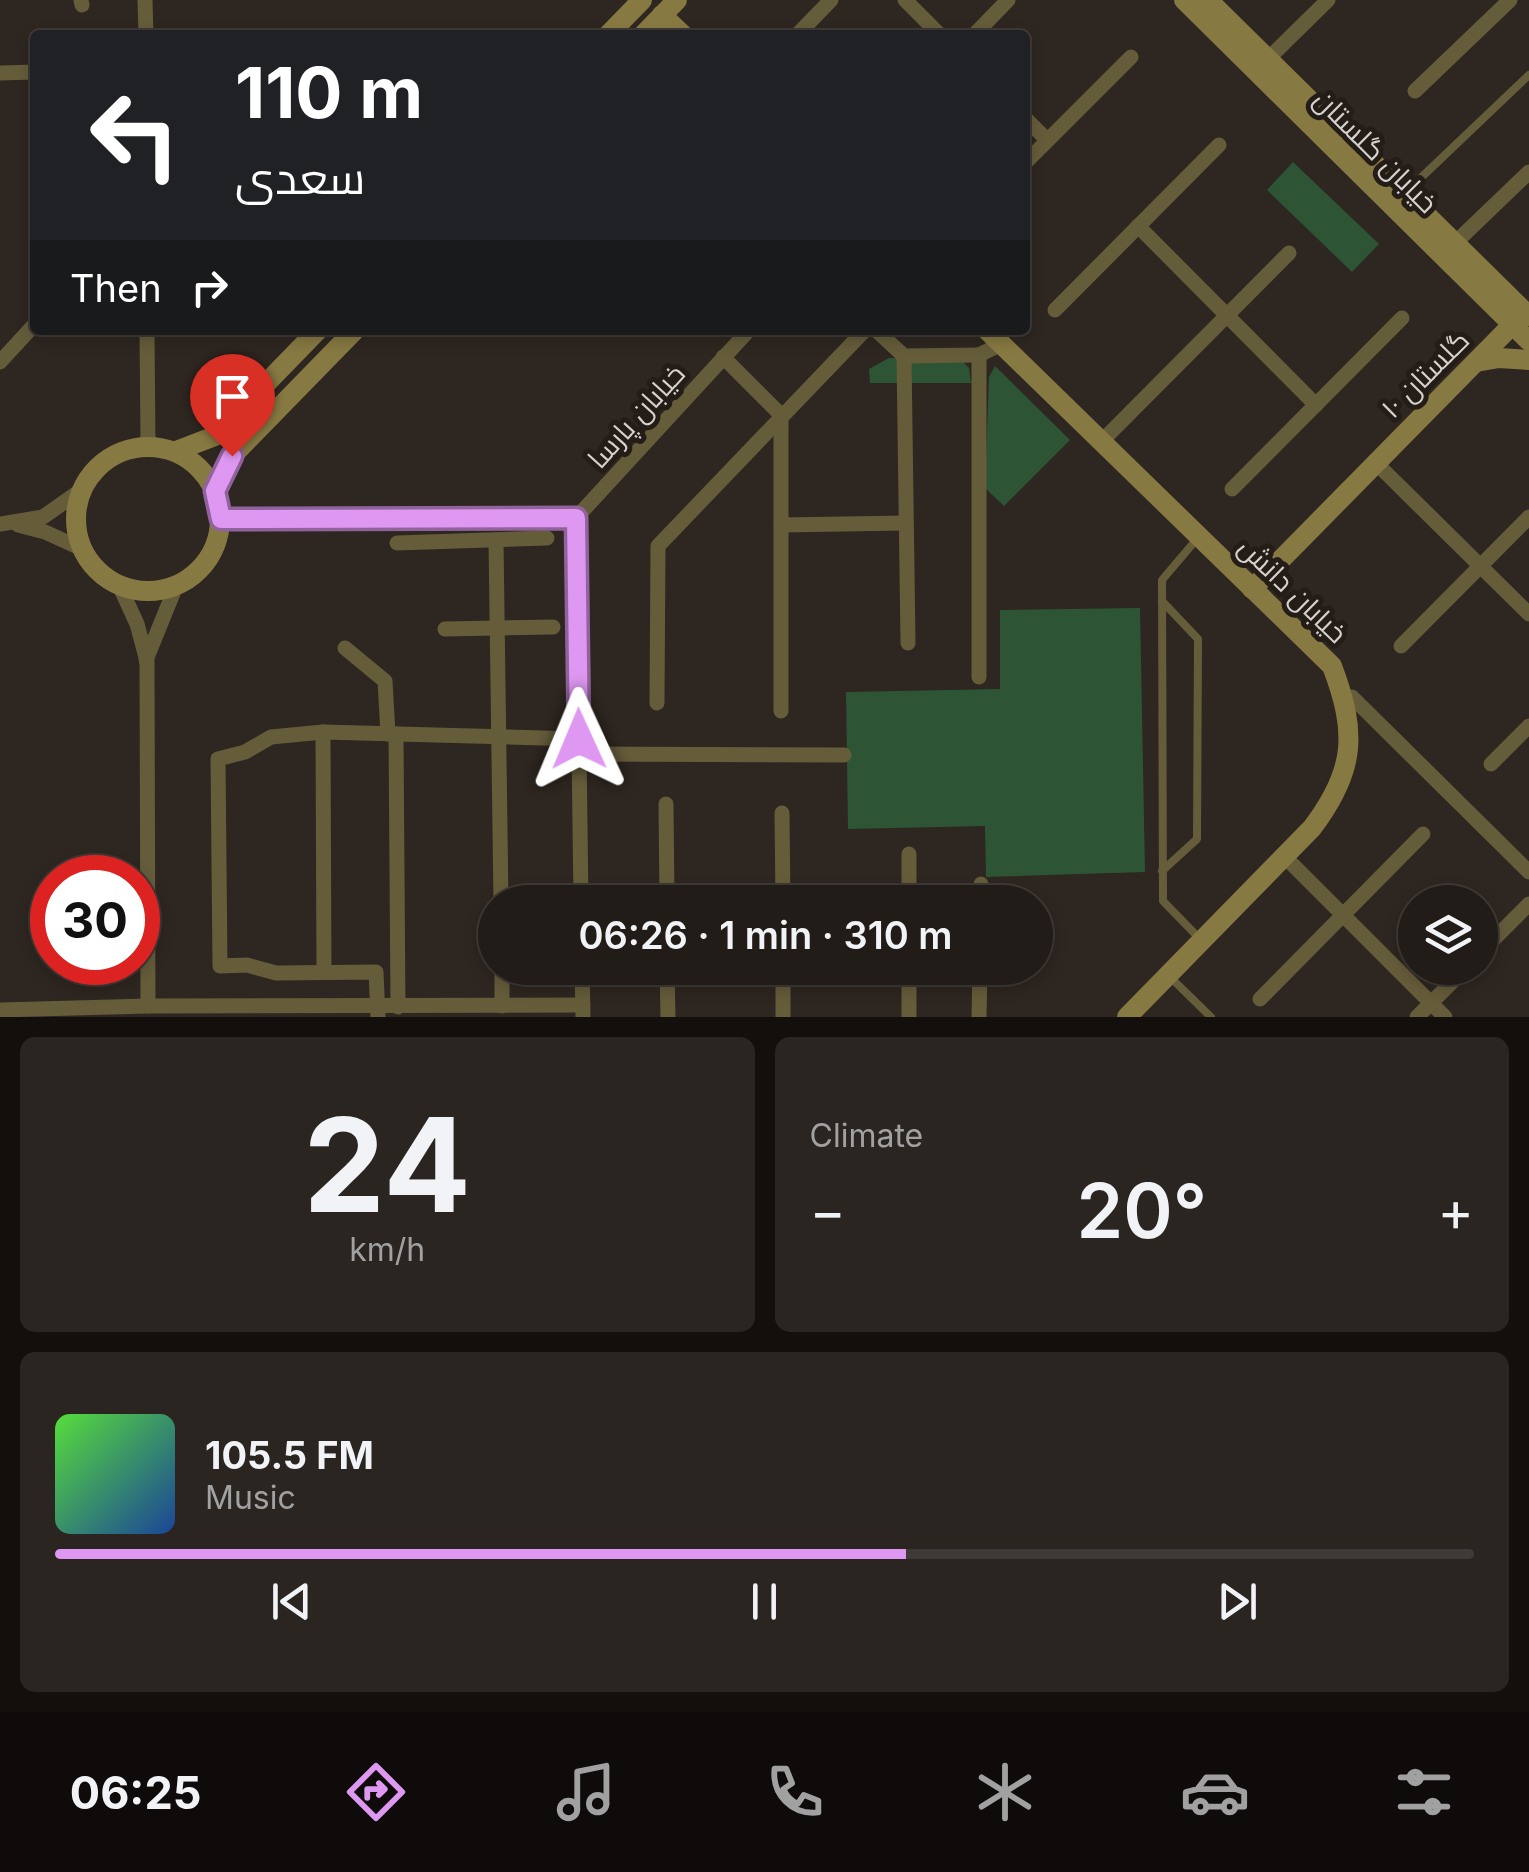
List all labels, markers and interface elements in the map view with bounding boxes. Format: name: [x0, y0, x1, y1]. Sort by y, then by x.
text: 110 m: [235, 50, 423, 135]
icon: left: [70, 70, 200, 200]
street label: خیابان گلستان: [1307, 82, 1445, 220]
text: سعدی: [235, 150, 365, 205]
icon: right: [182, 260, 237, 315]
text: Then: [70, 265, 162, 311]
street label: گلستان ۱۰: [1374, 323, 1476, 425]
pin: [190, 354, 275, 457]
street label: خیابان پارسا: [580, 357, 693, 477]
icon: arrive: [205, 369, 260, 424]
street label: خیابان دانش: [1232, 530, 1354, 650]
position arrow: [527, 687, 631, 791]
speed limit sign: 30: [30, 855, 160, 985]
map controls: [1398, 885, 1498, 985]
button: layers: [1398, 885, 1498, 985]
text: 06:26 · 1 min · 310 m: [578, 912, 953, 958]
text: 24: [303, 1086, 471, 1243]
text: Climate: [810, 1116, 923, 1155]
text: 20°: [1076, 1165, 1207, 1256]
text: −: [810, 1178, 846, 1244]
text: +: [1438, 1178, 1474, 1244]
text: km/h: [349, 1230, 425, 1269]
text: 105.5 FM: [205, 1432, 374, 1478]
text: Music: [205, 1478, 296, 1517]
icon: previous: [264, 1574, 319, 1629]
icon: pause: [737, 1574, 792, 1629]
icon: next: [1210, 1574, 1265, 1629]
icon: directions: [341, 1757, 411, 1827]
icon: music: [551, 1757, 621, 1827]
icon: phone: [760, 1757, 830, 1827]
icon: climate: [970, 1757, 1040, 1827]
icon: car: [1180, 1757, 1250, 1827]
icon: filters: [1389, 1757, 1459, 1827]
text: 06:25: [70, 1765, 202, 1820]

